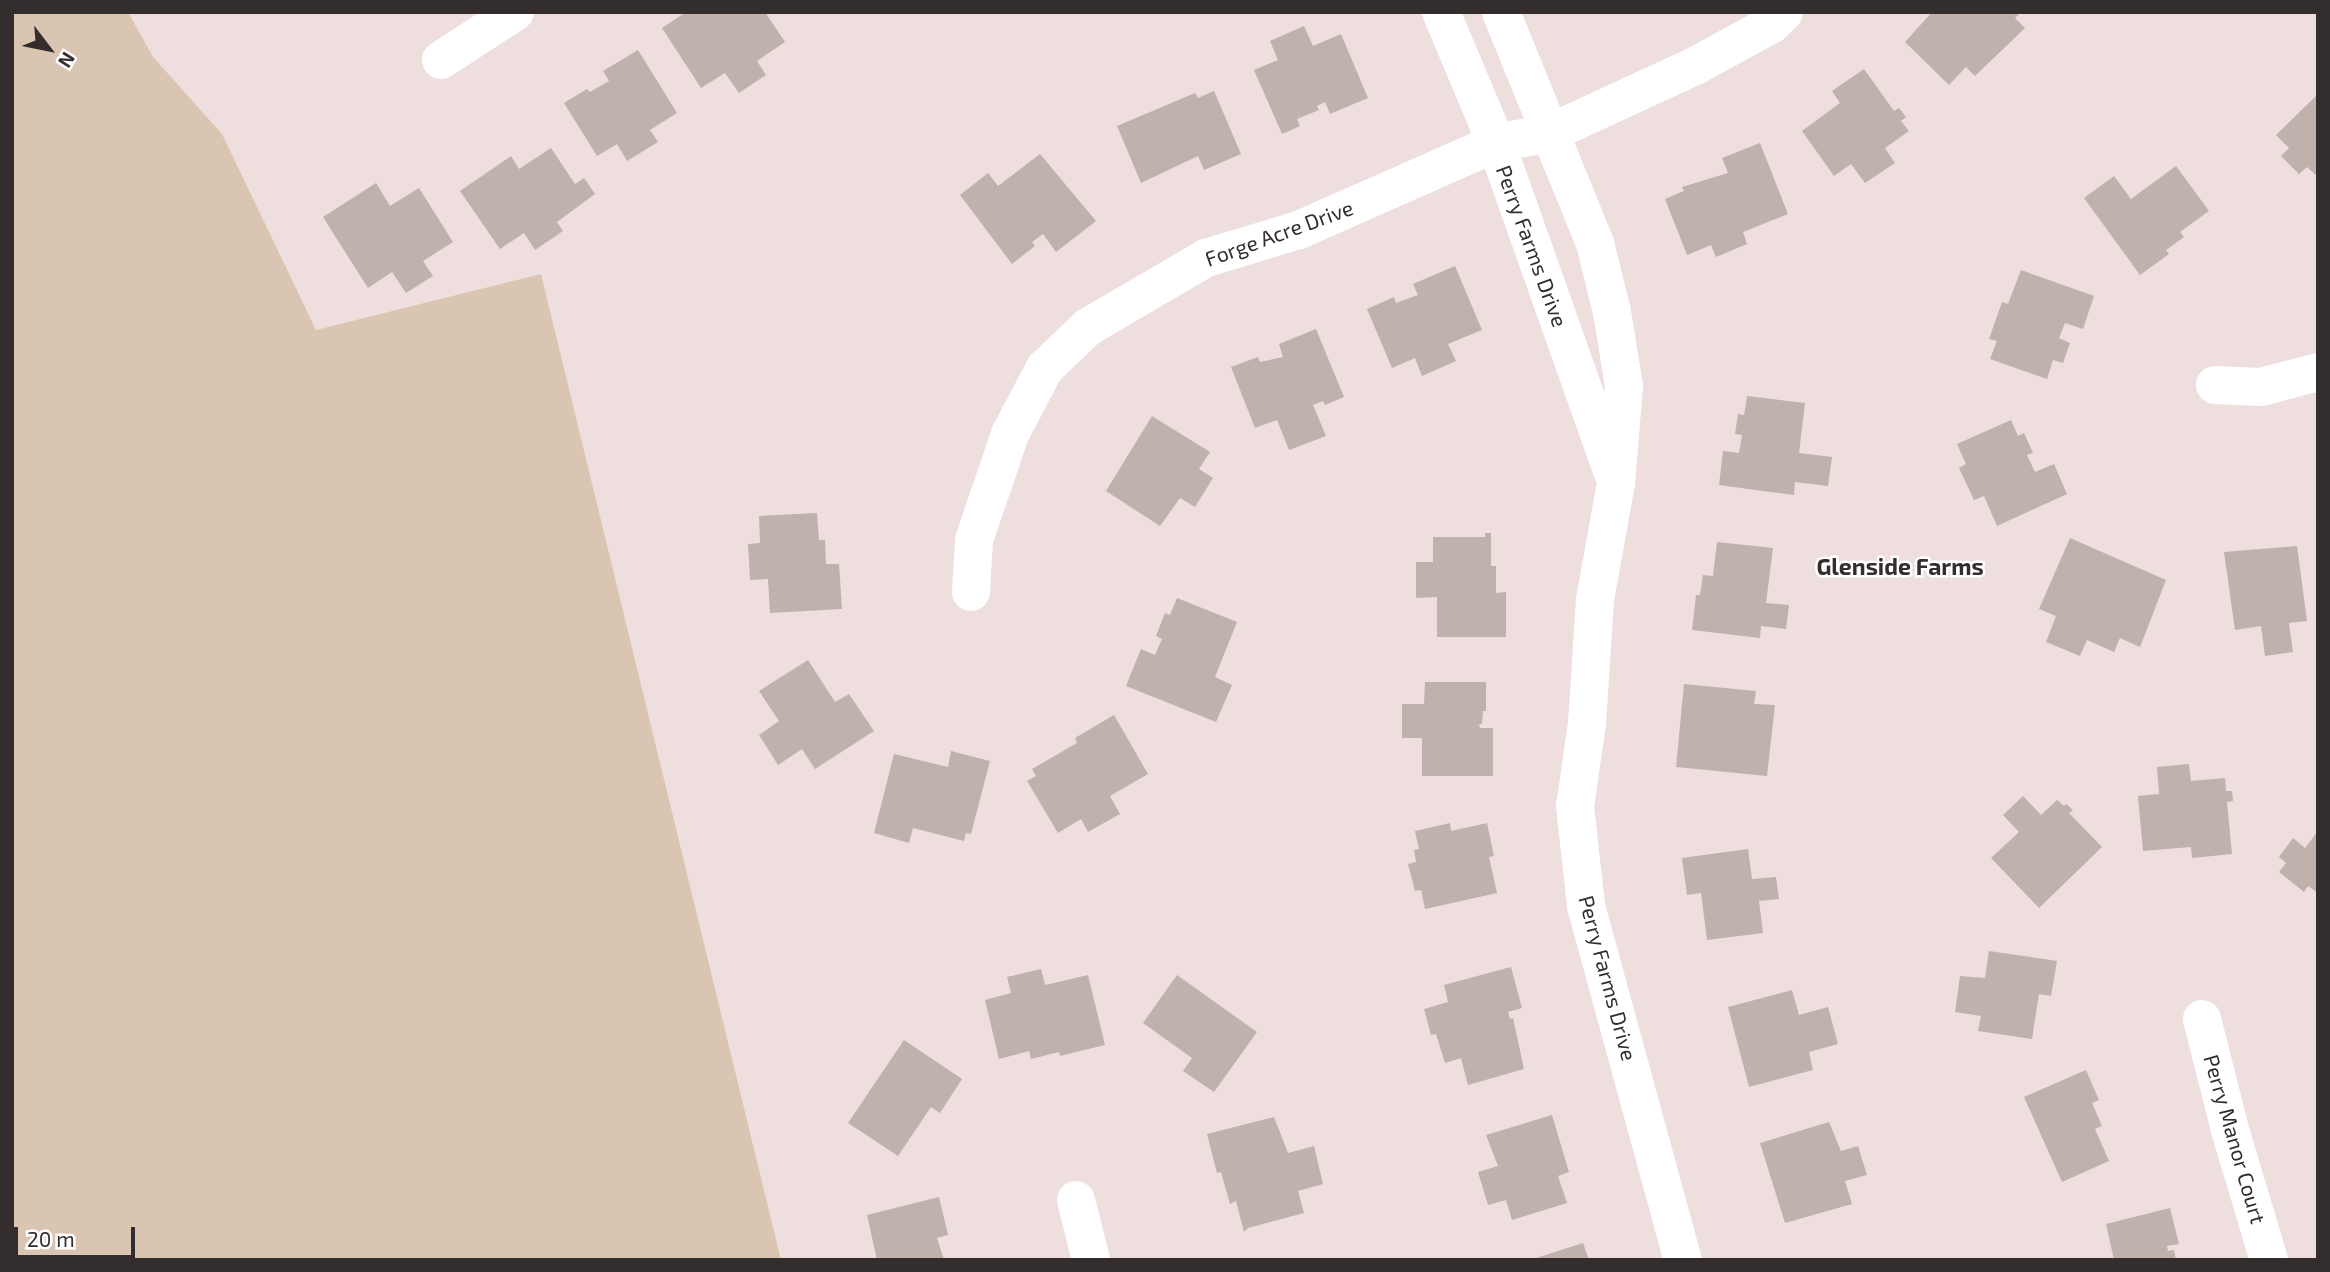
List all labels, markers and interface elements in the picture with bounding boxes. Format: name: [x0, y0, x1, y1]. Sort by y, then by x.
north arrow: [14, 14, 84, 84]
text: N: [54, 48, 81, 72]
street label: Perry Farms Drive: [1491, 162, 1573, 330]
street label: Forge Acre Drive: [1201, 194, 1357, 272]
district label: Glenside Farms: [1816, 552, 1984, 580]
street label: Perry Farms Drive: [1574, 892, 1642, 1064]
street label: Perry Manor Court: [2199, 1051, 2271, 1227]
scale bar: [18, 1212, 138, 1256]
text: 20 m: [27, 1226, 75, 1251]

